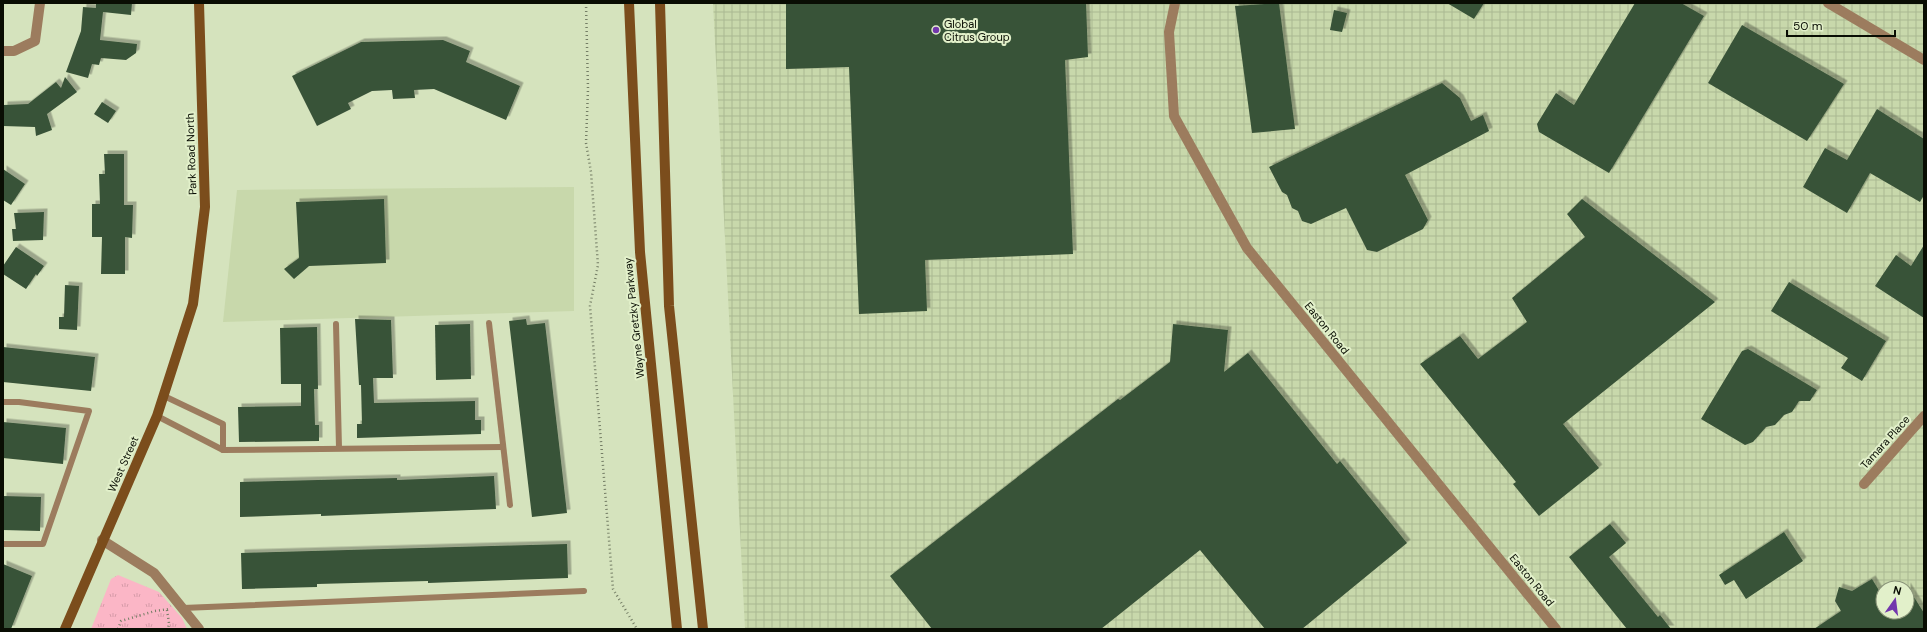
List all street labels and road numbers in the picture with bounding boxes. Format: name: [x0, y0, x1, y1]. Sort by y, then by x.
street label: Park Road North: [183, 113, 199, 195]
street label: Wayne Gretzky Parkway: [621, 257, 647, 379]
street label: Easton Road: [1302, 299, 1352, 357]
street label: Tamara Place: [1857, 412, 1913, 472]
street label: West Street: [104, 434, 142, 494]
street label: Easton Road: [1507, 551, 1557, 609]

